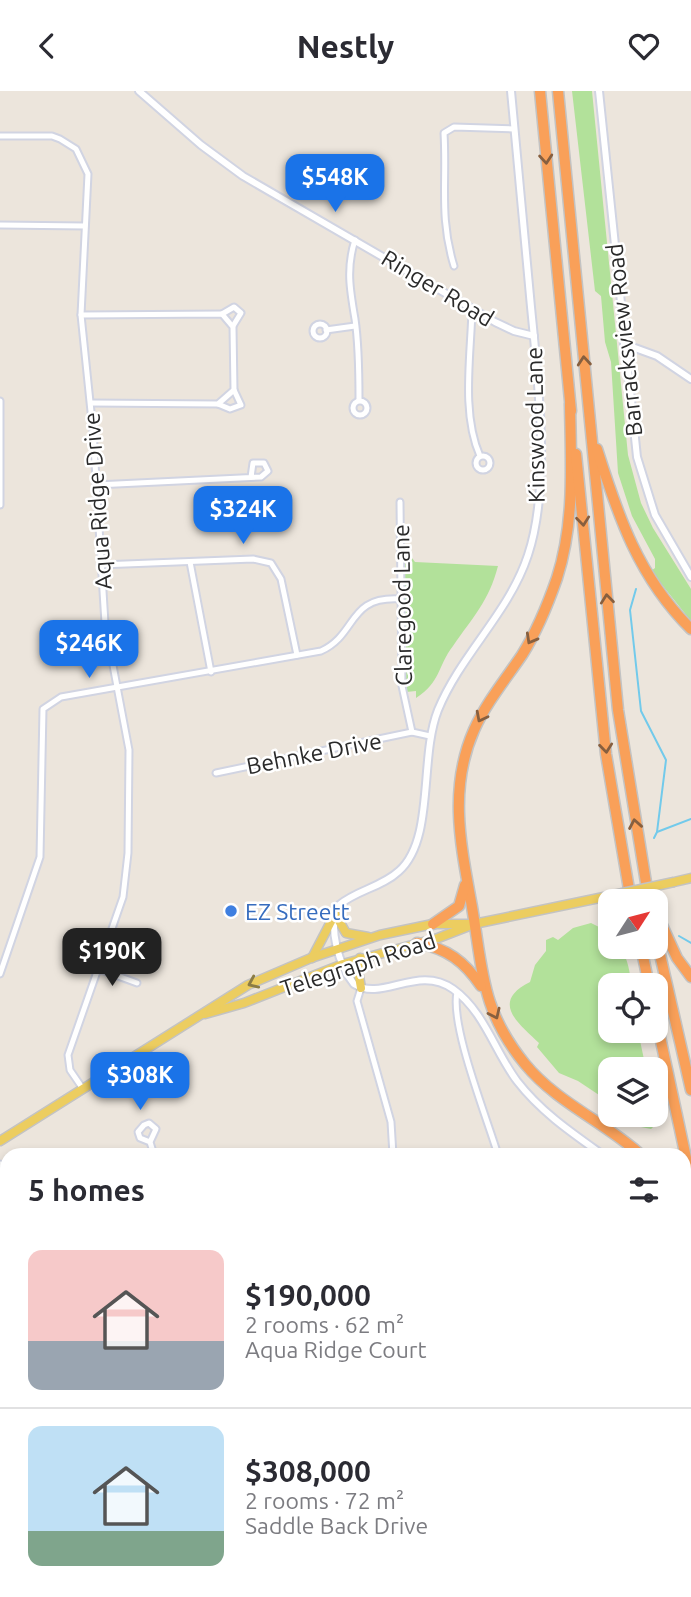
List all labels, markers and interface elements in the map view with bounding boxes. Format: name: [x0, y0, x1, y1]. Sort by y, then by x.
icon: back: [28, 27, 66, 65]
icon: heart: [625, 27, 663, 65]
text: Nestly: [297, 28, 394, 64]
one-way arrow: [538, 154, 553, 165]
pin: $548K: [286, 155, 384, 214]
text: $548K: [301, 164, 369, 189]
street label: Barracksview Road: [601, 242, 647, 438]
street label: Ringer Road: [378, 245, 498, 331]
street label: Kinswood Lane: [521, 347, 549, 503]
one-way arrow: [577, 355, 592, 366]
street label: Aqua Ridge Drive: [78, 412, 116, 590]
pin: $324K: [194, 487, 292, 546]
text: $324K: [209, 496, 277, 521]
one-way arrow: [575, 516, 590, 527]
street label: Claregood Lane: [388, 524, 416, 686]
one-way arrow: [600, 593, 615, 604]
pin: $246K: [40, 621, 138, 680]
text: $246K: [55, 630, 123, 655]
one-way arrow: [526, 631, 539, 644]
one-way arrow: [475, 710, 489, 722]
street label: Behnke Drive: [244, 728, 384, 778]
one-way arrow: [598, 742, 613, 754]
one-way arrow: [628, 819, 643, 830]
north arrow: [598, 889, 668, 959]
map controls: [598, 889, 668, 1127]
place label: EZ Streett: [245, 899, 349, 924]
marker: EZ Streett: [223, 903, 239, 919]
street label: Telegraph Road: [277, 927, 439, 1001]
pin: $190K: [63, 929, 161, 988]
text: $190K: [78, 938, 146, 963]
button: locate: [598, 973, 668, 1043]
one-way arrow: [247, 975, 260, 989]
one-way arrow: [486, 1007, 500, 1019]
pin: $308K: [91, 1053, 189, 1112]
button: layers: [598, 1057, 668, 1127]
text: $308K: [106, 1062, 174, 1087]
icon: filters: [625, 1171, 663, 1209]
text: 5 homes: [28, 1173, 145, 1207]
icon: home: [84, 1278, 168, 1362]
text: $190,000: [245, 1278, 371, 1312]
text: 2 rooms · 62 m²: [245, 1312, 404, 1337]
text: Aqua Ridge Court: [245, 1337, 427, 1362]
icon: home: [84, 1454, 168, 1538]
text: $308,000: [245, 1454, 371, 1488]
text: 2 rooms · 72 m²: [245, 1488, 404, 1513]
text: Saddle Back Drive: [245, 1513, 428, 1538]

